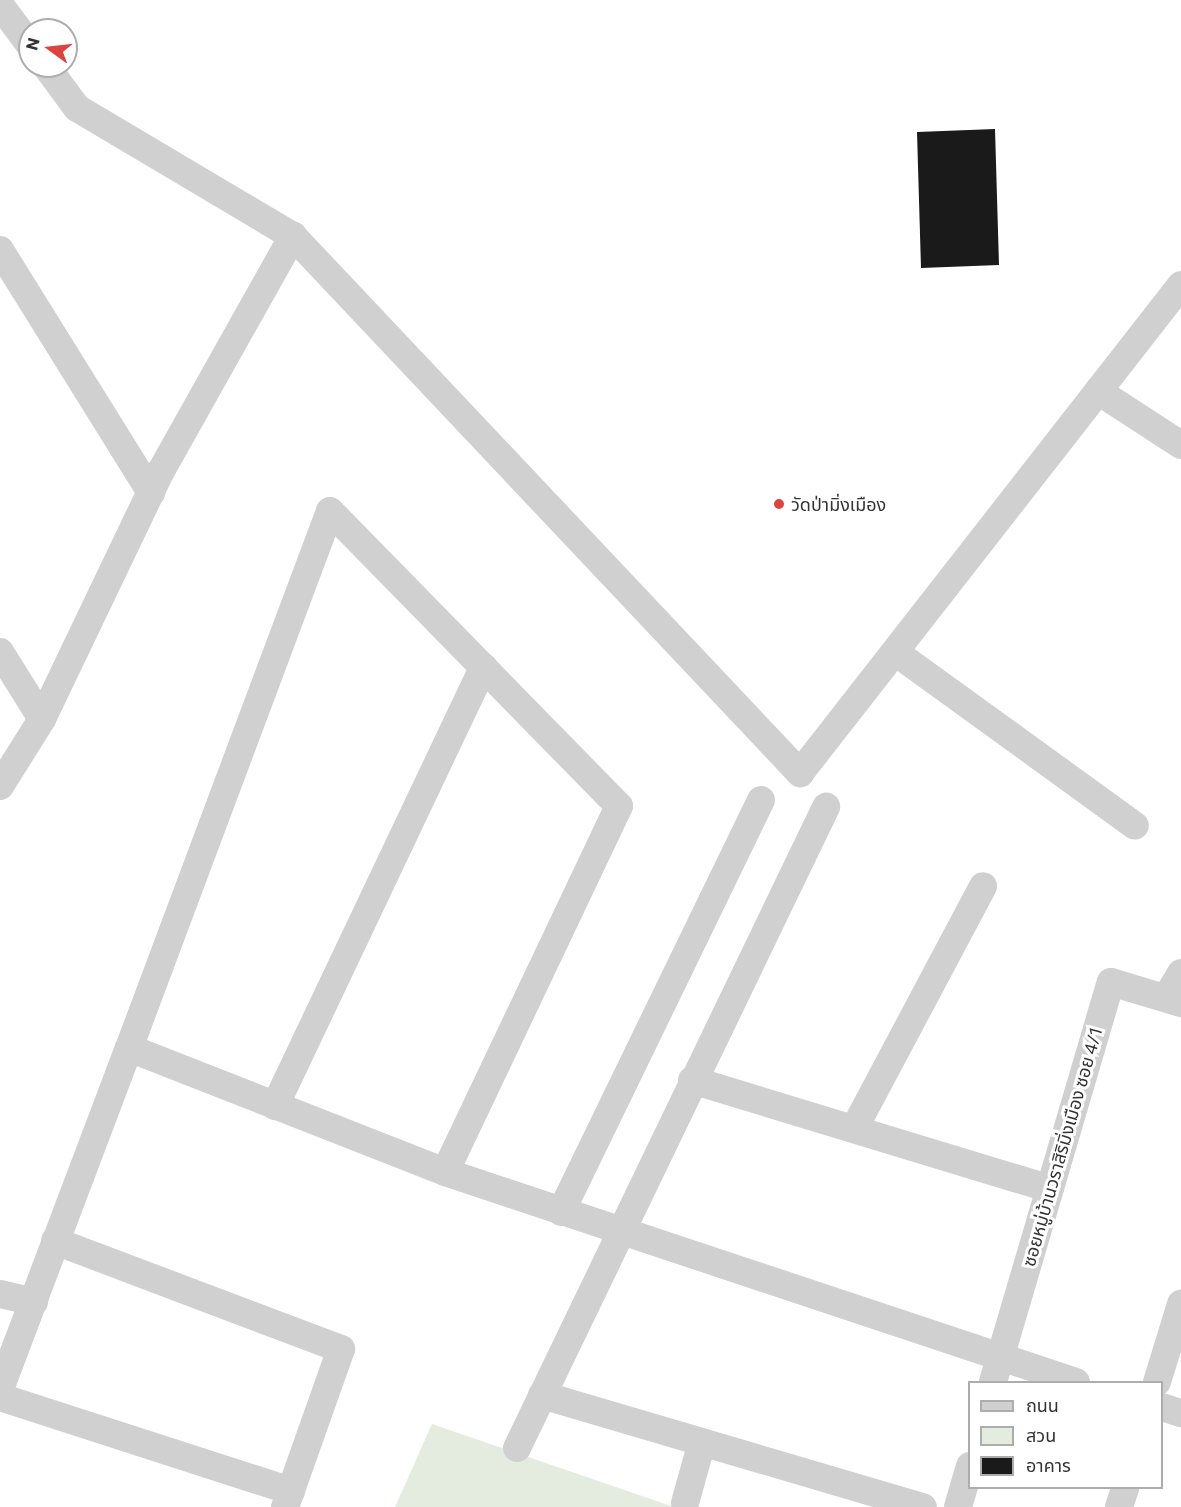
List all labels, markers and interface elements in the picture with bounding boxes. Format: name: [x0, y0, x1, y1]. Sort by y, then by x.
north arrow: [18, 18, 78, 78]
text: N: [21, 35, 43, 52]
place label: วัดป่ามิ่งเมือง: [791, 493, 886, 515]
marker: วัดป่ามิ่งเมือง: [772, 497, 786, 511]
street label: ซอยหมู่บ้านวราสิริมิ่งเมือง ซอย 4/1: [1018, 1025, 1106, 1269]
legend: [968, 1381, 1163, 1489]
text: ถนน: [1026, 1394, 1059, 1416]
text: สวน: [1026, 1424, 1056, 1446]
text: อาคาร: [1026, 1454, 1071, 1476]

